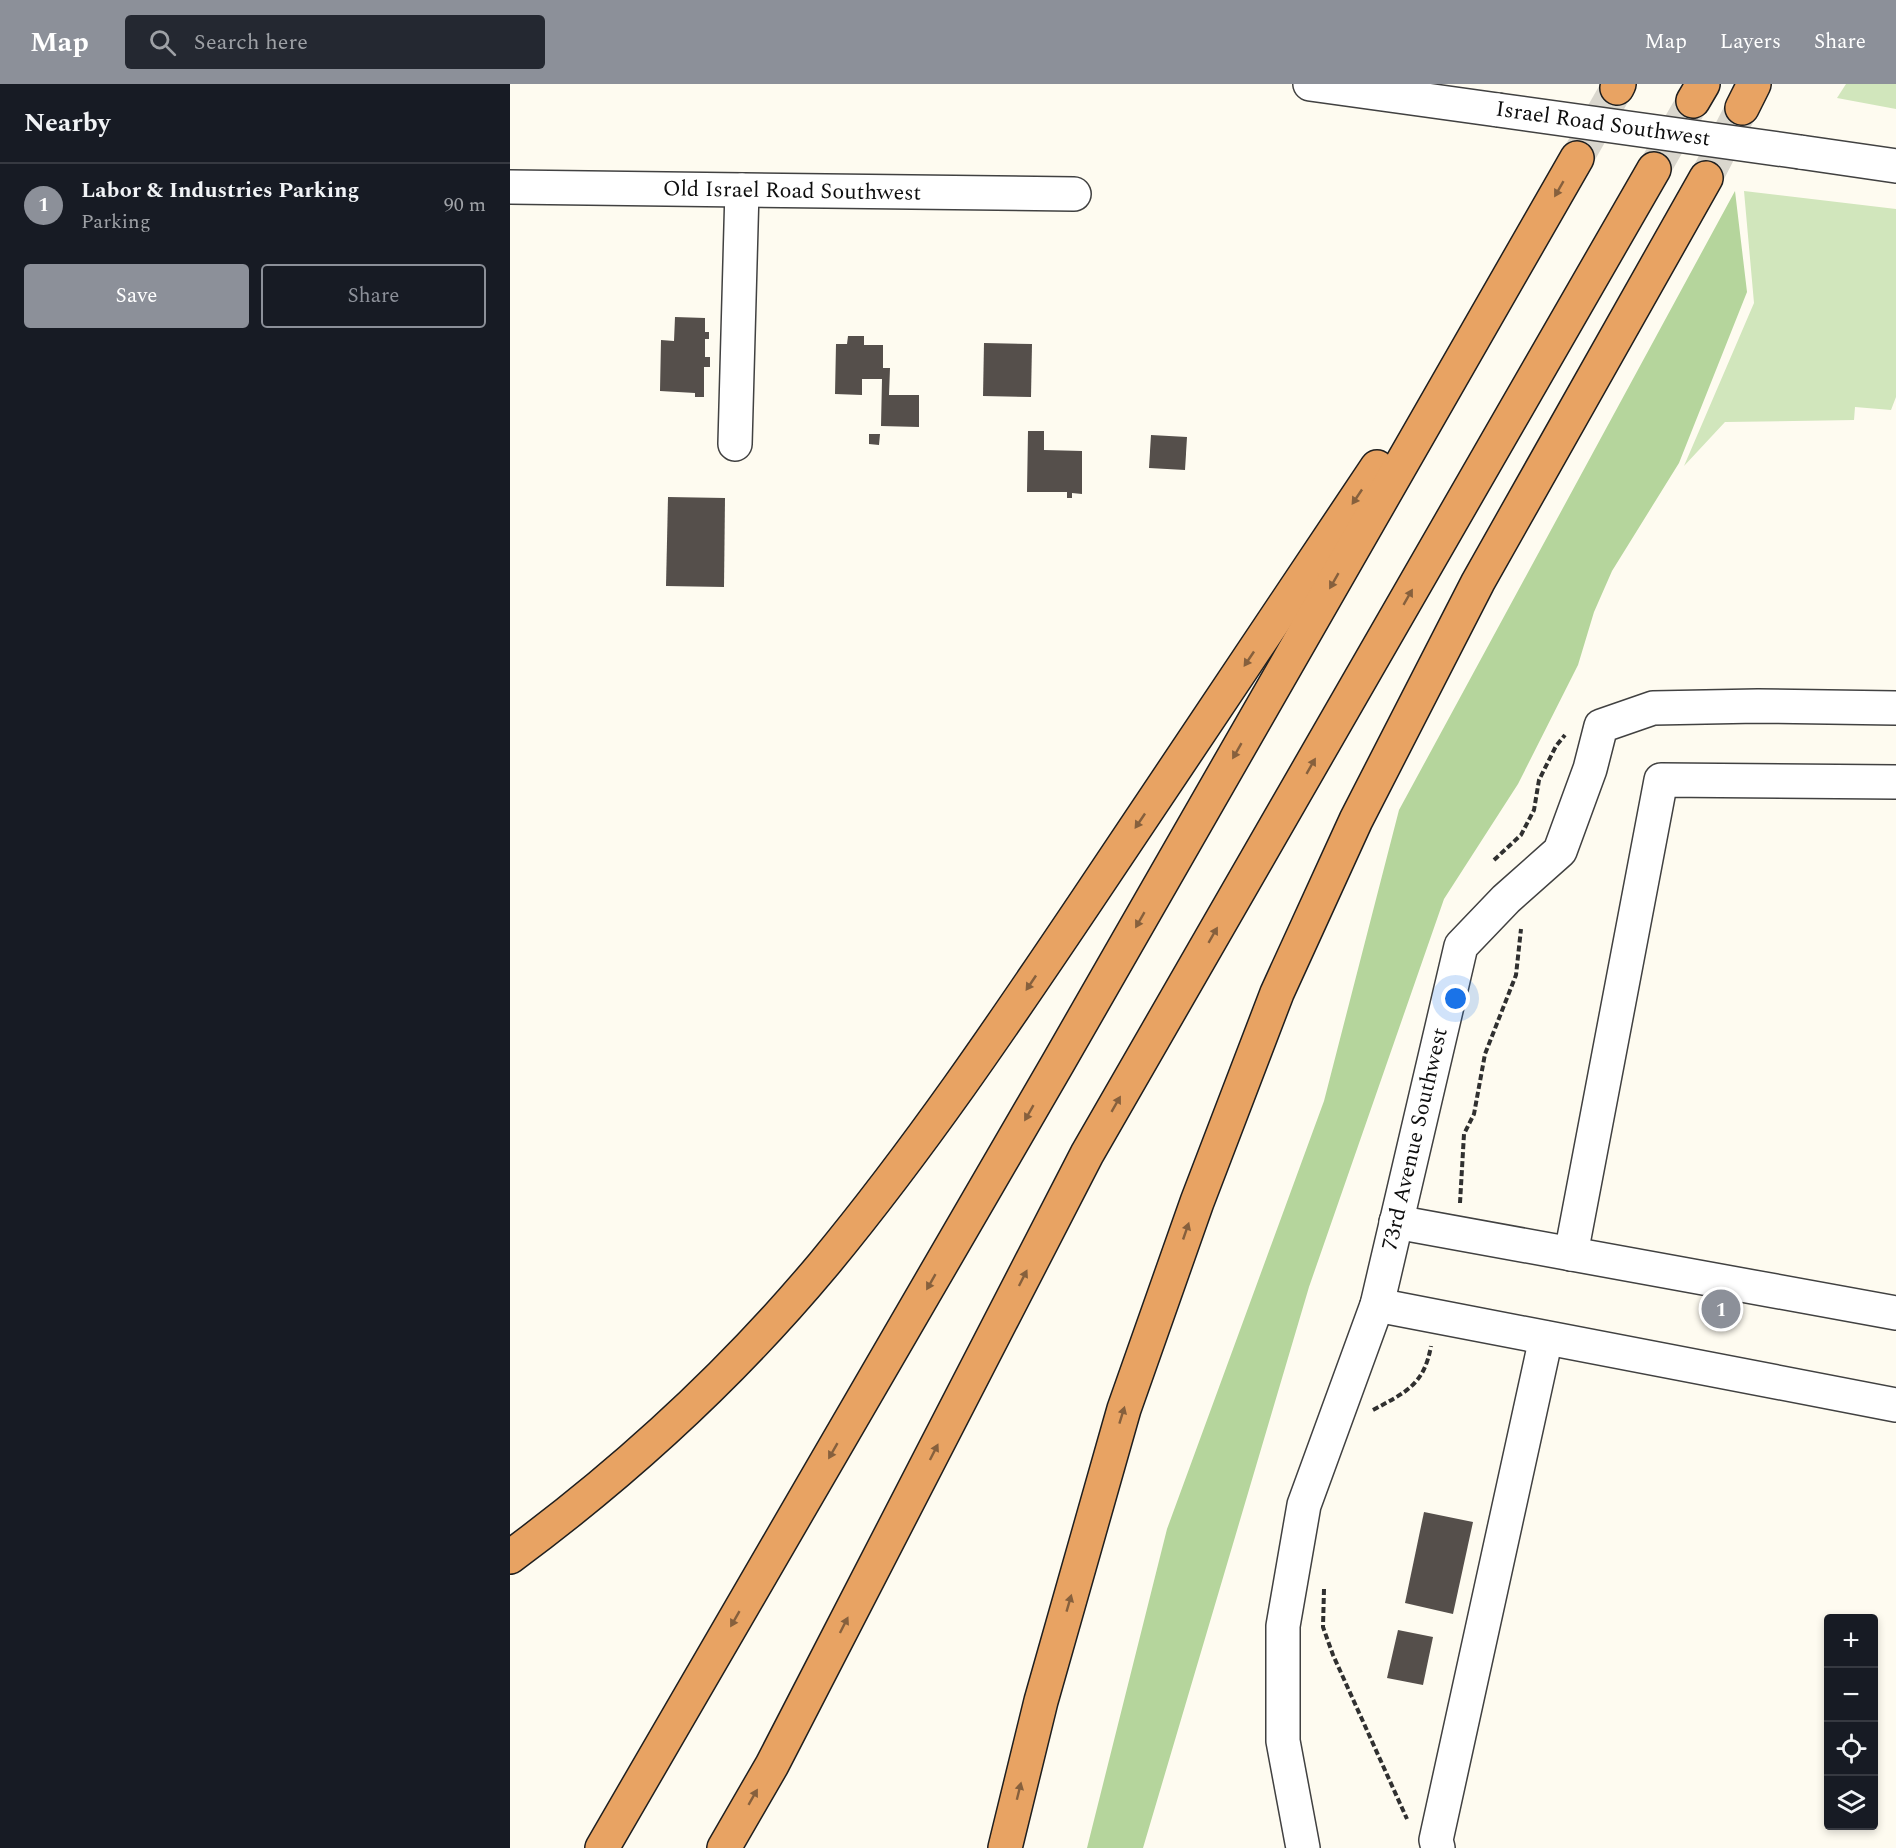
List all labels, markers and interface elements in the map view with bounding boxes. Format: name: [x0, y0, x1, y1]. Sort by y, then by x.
search box: [125, 15, 545, 69]
text: Map: [30, 21, 89, 64]
icon: search: [146, 26, 179, 59]
text: Search here: [194, 26, 308, 59]
text: Map: [1645, 26, 1687, 58]
text: Layers: [1720, 26, 1781, 58]
text: Share: [1814, 26, 1866, 58]
street label: Israel Road Southwest: [1493, 93, 1713, 155]
text: Nearby: [24, 103, 110, 143]
street label: Old Israel Road Southwest: [662, 172, 922, 210]
text: Labor & Industries Parking: [81, 174, 359, 207]
one-way arrow: [1554, 181, 1564, 198]
text: 1: [38, 190, 49, 220]
text: 90 m: [444, 190, 486, 220]
text: Parking: [81, 207, 151, 237]
button: Save: [24, 264, 249, 328]
button: Share: [261, 264, 486, 328]
one-way arrow: [1351, 488, 1363, 504]
one-way arrow: [1329, 573, 1339, 590]
one-way arrow: [1403, 588, 1413, 605]
one-way arrow: [1243, 651, 1254, 667]
one-way arrow: [1232, 743, 1242, 760]
one-way arrow: [1305, 758, 1316, 774]
one-way arrow: [1135, 813, 1146, 829]
one-way arrow: [1135, 912, 1145, 929]
one-way arrow: [1208, 927, 1219, 943]
one-way arrow: [1026, 975, 1037, 991]
your location: [1441, 984, 1470, 1013]
street label: 73rd Avenue Southwest: [1373, 1024, 1457, 1254]
one-way arrow: [1111, 1095, 1121, 1112]
one-way arrow: [1024, 1105, 1034, 1122]
one-way arrow: [1182, 1222, 1192, 1240]
one-way arrow: [1018, 1270, 1028, 1287]
one-way arrow: [926, 1274, 936, 1291]
pin: 1: [1702, 1286, 1740, 1332]
one-way arrow: [1118, 1406, 1127, 1424]
one-way arrow: [828, 1442, 838, 1459]
one-way arrow: [929, 1443, 938, 1460]
one-way arrow: [1065, 1594, 1074, 1612]
one-way arrow: [729, 1611, 740, 1627]
map controls: [1824, 1614, 1878, 1830]
button: +: [1824, 1614, 1878, 1668]
one-way arrow: [839, 1616, 849, 1633]
button: −: [1824, 1668, 1878, 1722]
button: locate: [1824, 1722, 1878, 1776]
button: layers: [1824, 1776, 1878, 1830]
one-way arrow: [1014, 1782, 1024, 1800]
one-way arrow: [748, 1789, 759, 1805]

